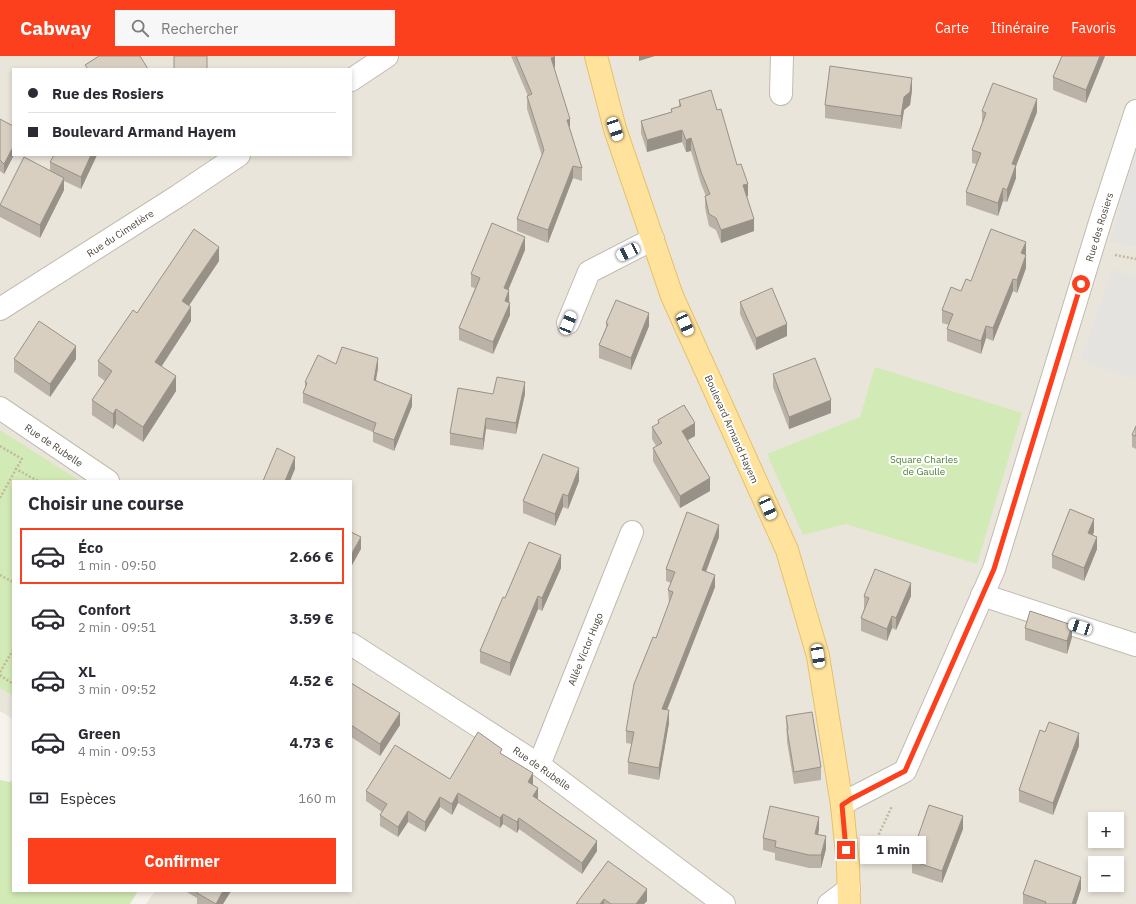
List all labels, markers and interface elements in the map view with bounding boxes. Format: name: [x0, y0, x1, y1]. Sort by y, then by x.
search box: [115, 10, 395, 46]
text: Cabway: [20, 16, 91, 40]
icon: search: [129, 17, 151, 39]
text: Rechercher: [161, 19, 238, 38]
text: Carte: [935, 19, 969, 37]
text: Itinéraire: [991, 19, 1049, 37]
text: Favoris: [1071, 19, 1116, 37]
text: Rue des Rosiers: [52, 84, 164, 103]
car: [605, 116, 625, 142]
text: Boulevard Armand Hayem: [52, 122, 236, 141]
street label: Rue des Rosiers: [1083, 191, 1116, 263]
street label: Rue du Cimetière: [84, 207, 157, 260]
car: [615, 241, 641, 263]
route start: [1072, 275, 1090, 293]
car: [558, 310, 578, 336]
car: [675, 311, 695, 337]
street label: Boulevard Armand Hayem: [702, 373, 761, 485]
street label: Rue de Rubelle: [22, 421, 86, 470]
park label: Square Charles de Gaulle: [890, 453, 958, 478]
text: Choisir une course: [28, 492, 184, 515]
car: [758, 495, 778, 521]
icon: car: [30, 538, 66, 574]
text: Éco: [78, 538, 103, 557]
text: 2.66 €: [289, 547, 334, 566]
text: 1 min · 09:50: [78, 557, 156, 574]
icon: car: [30, 600, 66, 636]
text: Confort: [78, 600, 131, 619]
text: 3.59 €: [289, 609, 334, 628]
street label: Allée Victor Hugo: [565, 610, 606, 688]
car: [1067, 618, 1093, 636]
text: 2 min · 09:51: [78, 619, 156, 636]
car: [810, 643, 826, 669]
icon: car: [30, 662, 66, 698]
text: XL: [78, 662, 96, 681]
text: 4.52 €: [289, 671, 334, 690]
text: 3 min · 09:52: [78, 681, 156, 698]
icon: car: [30, 724, 66, 760]
text: Green: [78, 724, 121, 743]
text: 4.73 €: [289, 733, 334, 752]
text: 4 min · 09:53: [78, 743, 156, 760]
street label: Rue de Rubelle: [510, 744, 574, 793]
icon: cash: [28, 787, 50, 809]
text: Espèces: [60, 789, 116, 808]
text: 160 m: [298, 790, 336, 807]
map controls: [1088, 812, 1124, 892]
button: +: [1088, 812, 1124, 848]
callout: 1 min: [860, 836, 926, 864]
button: Confirmer: [28, 838, 336, 884]
route end: [837, 841, 855, 859]
text: 1 min: [876, 841, 910, 858]
button: −: [1088, 856, 1124, 892]

